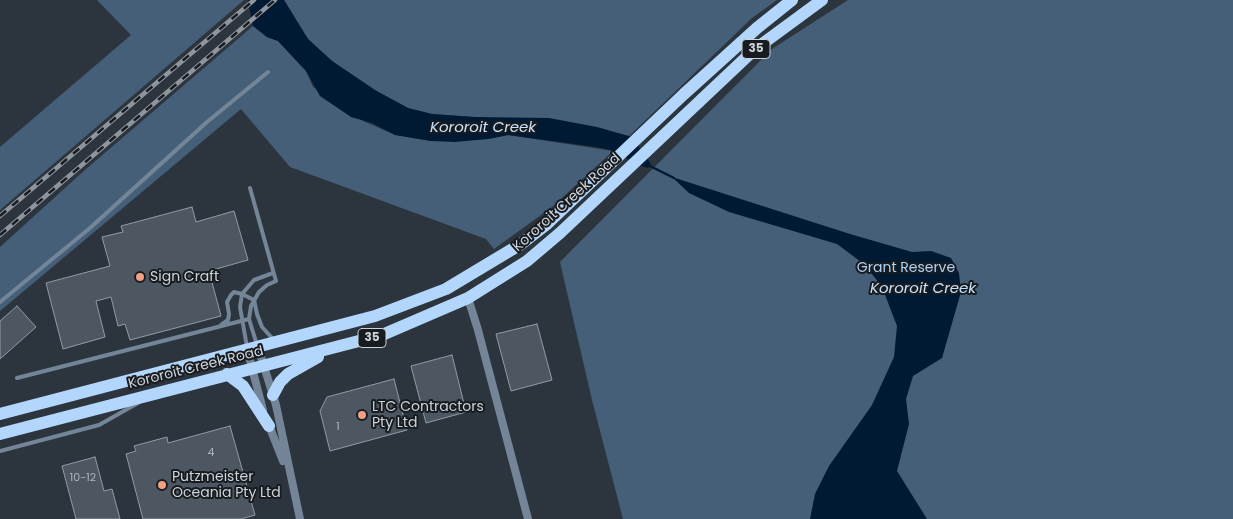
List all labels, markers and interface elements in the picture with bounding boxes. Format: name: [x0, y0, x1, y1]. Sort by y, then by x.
road number: 35: [742, 40, 770, 59]
water label: Kororoit Creek: [430, 119, 536, 137]
street label: Kororoit Creek Road: [510, 150, 624, 256]
park label: Grant Reserve: [857, 260, 955, 276]
place label: Sign Craft: [150, 269, 219, 285]
marker: Sign Craft: [134, 271, 146, 283]
water label: Kororoit Creek: [870, 280, 976, 298]
road number: 35: [358, 328, 386, 348]
street label: Kororoit Creek Road: [127, 343, 265, 393]
place label: LTC Contractors Pty Ltd: [372, 399, 484, 432]
marker: LTC Contractors Pty Ltd: [356, 409, 368, 421]
house number: 1: [336, 420, 340, 434]
house number: 4: [208, 446, 214, 460]
place label: Putzmeister Oceania Pty Ltd: [172, 469, 281, 502]
house number: 10-12: [70, 471, 96, 485]
marker: Putzmeister Oceania Pty Ltd: [156, 479, 168, 491]

